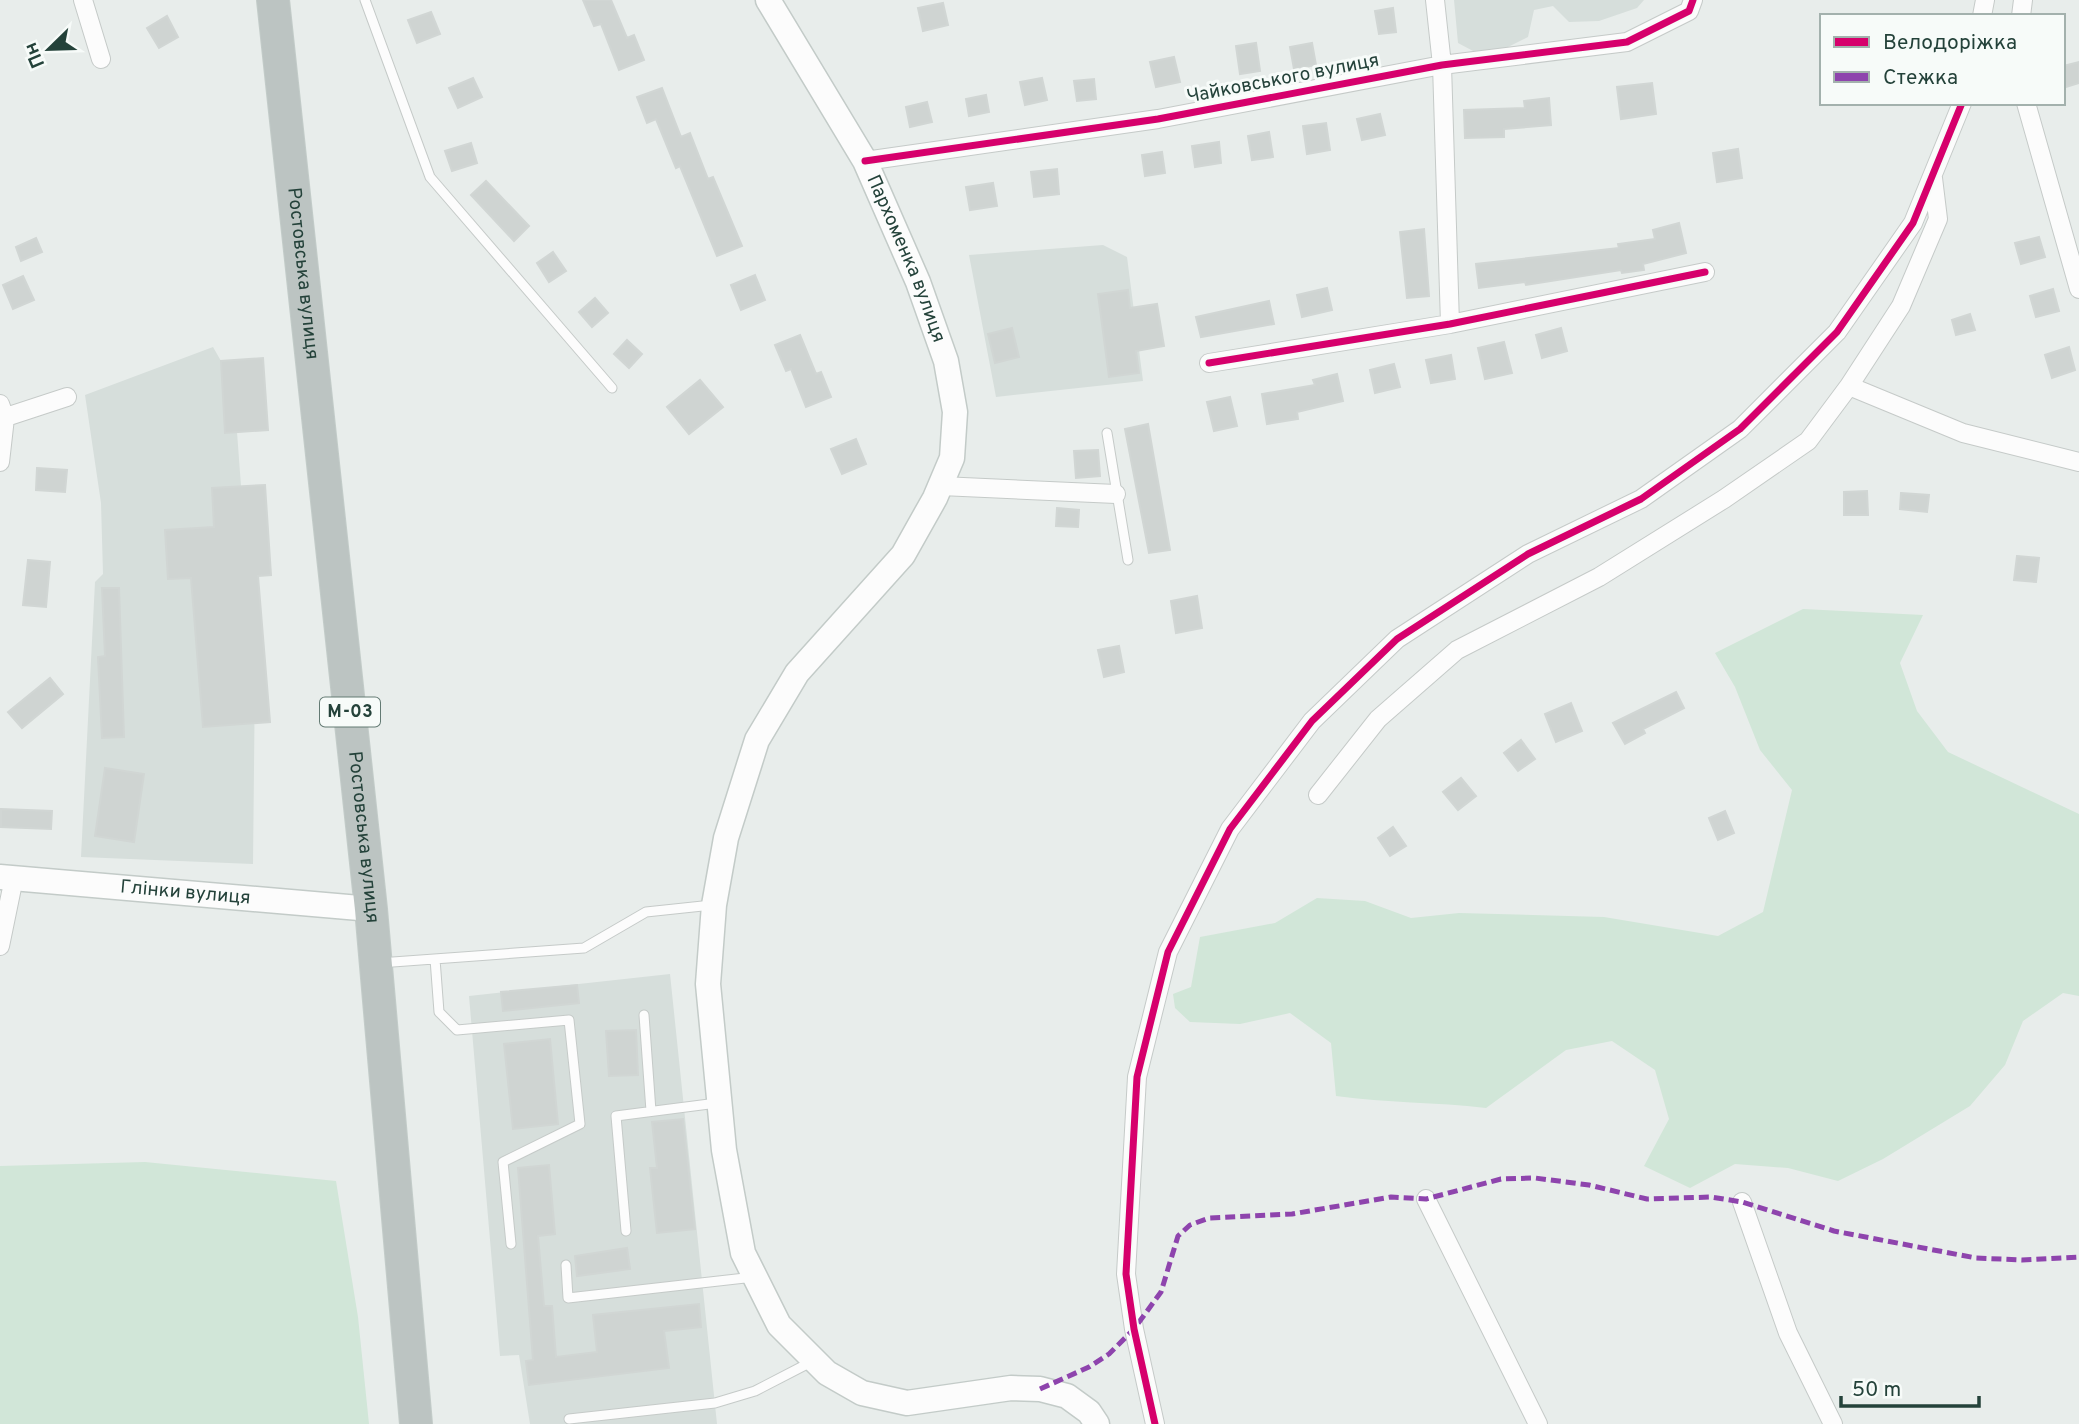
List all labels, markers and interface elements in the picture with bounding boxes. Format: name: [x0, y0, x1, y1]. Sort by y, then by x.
north arrow: [14, 14, 84, 84]
legend: [1820, 14, 2065, 105]
text: Велодоріжка: [1883, 30, 2017, 57]
text: Пн: [19, 38, 51, 71]
street label: Чайковського вулиця: [1185, 49, 1381, 109]
text: Стежка: [1883, 65, 1958, 92]
street label: Пархоменка вулиця: [861, 171, 950, 346]
street label: Ростовська вулиця: [281, 186, 324, 361]
road number: М-03: [320, 698, 380, 726]
street label: Ростовська вулиця: [342, 750, 384, 924]
street label: Глінки вулиця: [119, 875, 251, 911]
scale bar: [1841, 1364, 1979, 1408]
text: 50 m: [1852, 1377, 1901, 1404]

